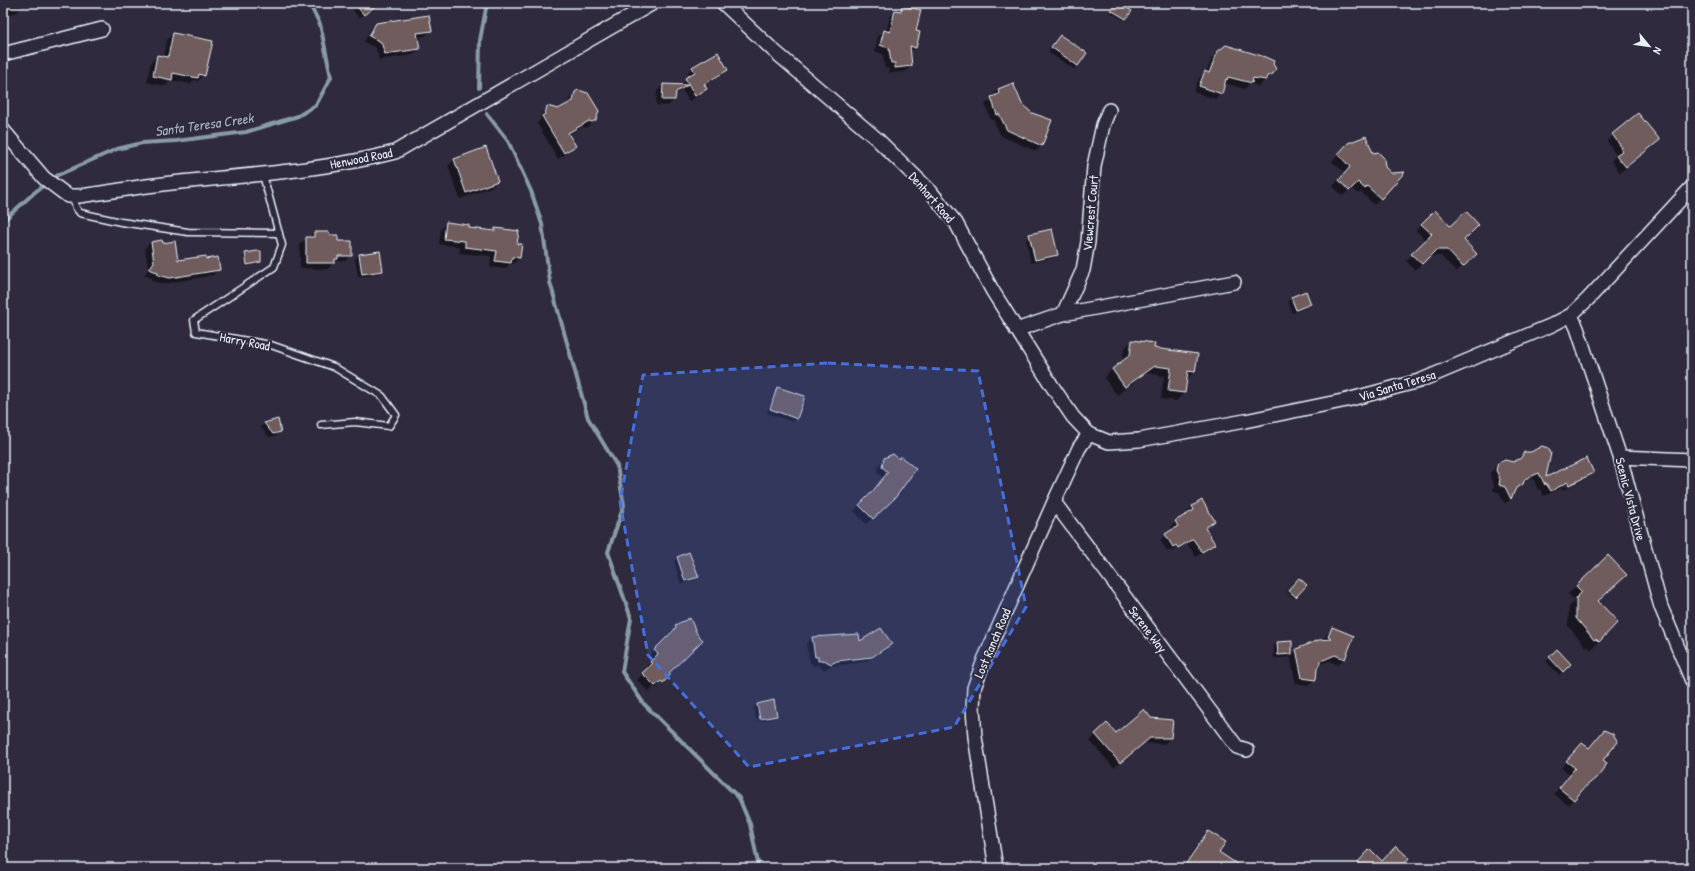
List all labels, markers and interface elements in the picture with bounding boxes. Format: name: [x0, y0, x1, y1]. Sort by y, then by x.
north arrow: [1629, 26, 1669, 66]
text: N: [1650, 45, 1665, 57]
water label: Santa Teresa Creek: [154, 108, 256, 140]
street label: Henwood Road: [328, 143, 394, 173]
street label: Denhart Road: [905, 168, 959, 226]
street label: Viewcrest Court: [1078, 174, 1102, 252]
street label: Harry Road: [218, 327, 272, 355]
street label: Via Santa Teresa: [1356, 365, 1438, 405]
street label: Scenic Vista Drive: [1611, 455, 1651, 543]
street label: Serene Way: [1125, 602, 1172, 656]
street label: Lost Ranch Road: [969, 605, 1015, 681]

